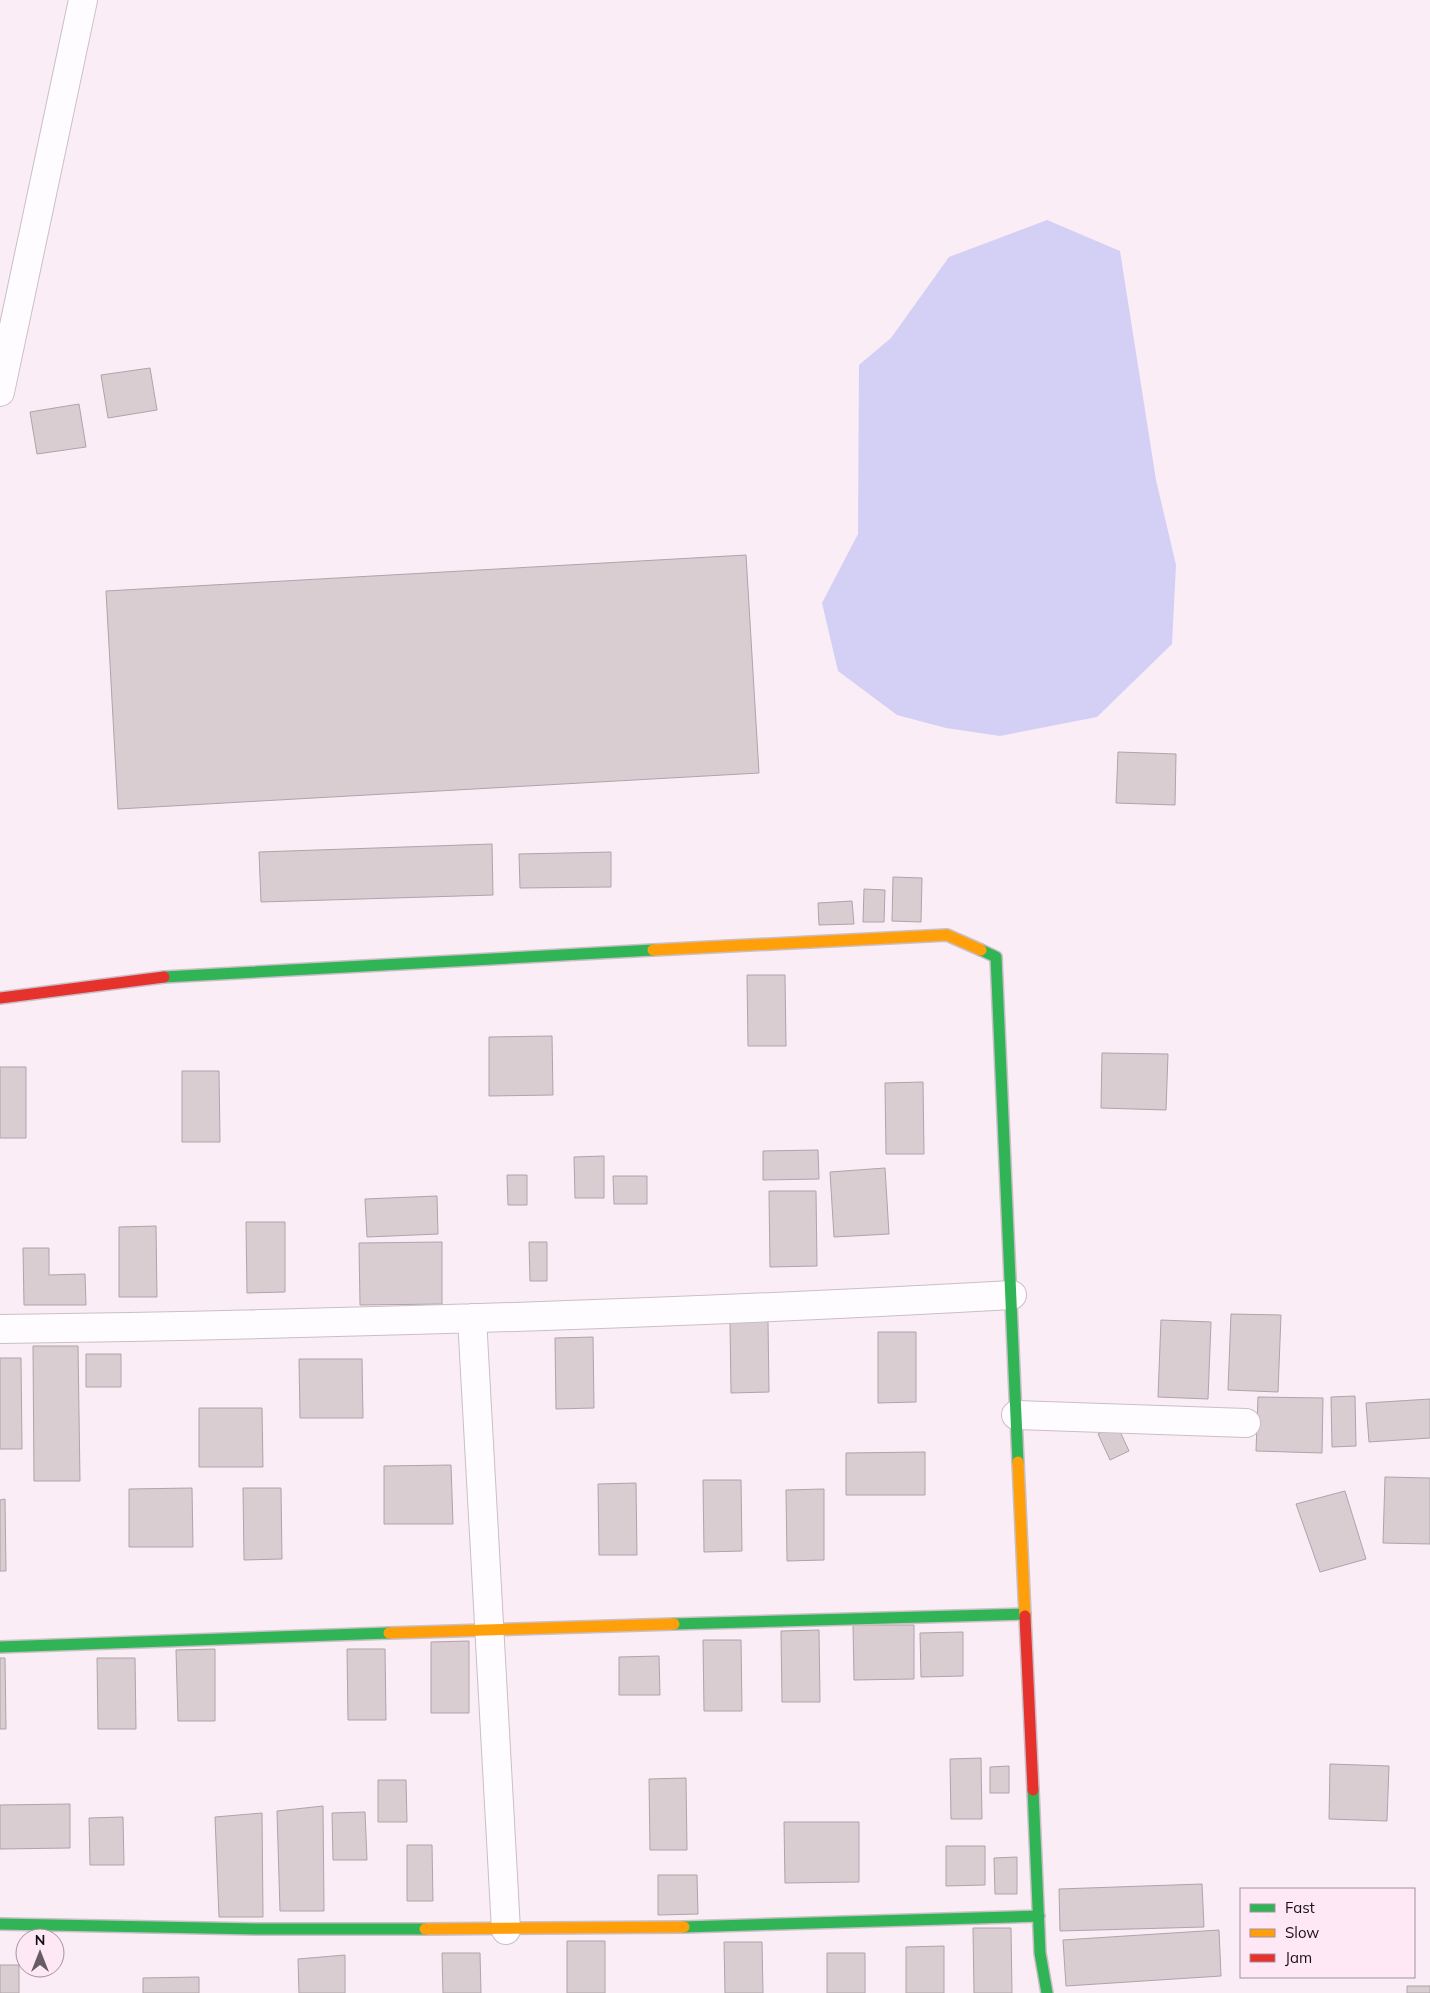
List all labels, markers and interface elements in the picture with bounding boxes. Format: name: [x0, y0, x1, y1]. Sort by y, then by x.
legend: [1240, 1888, 1415, 1978]
text: Fast: [1285, 1898, 1315, 1917]
text: Slow: [1285, 1923, 1319, 1942]
north arrow: [15, 1928, 65, 1978]
text: N: [35, 1931, 45, 1949]
text: Jam: [1285, 1948, 1312, 1967]

